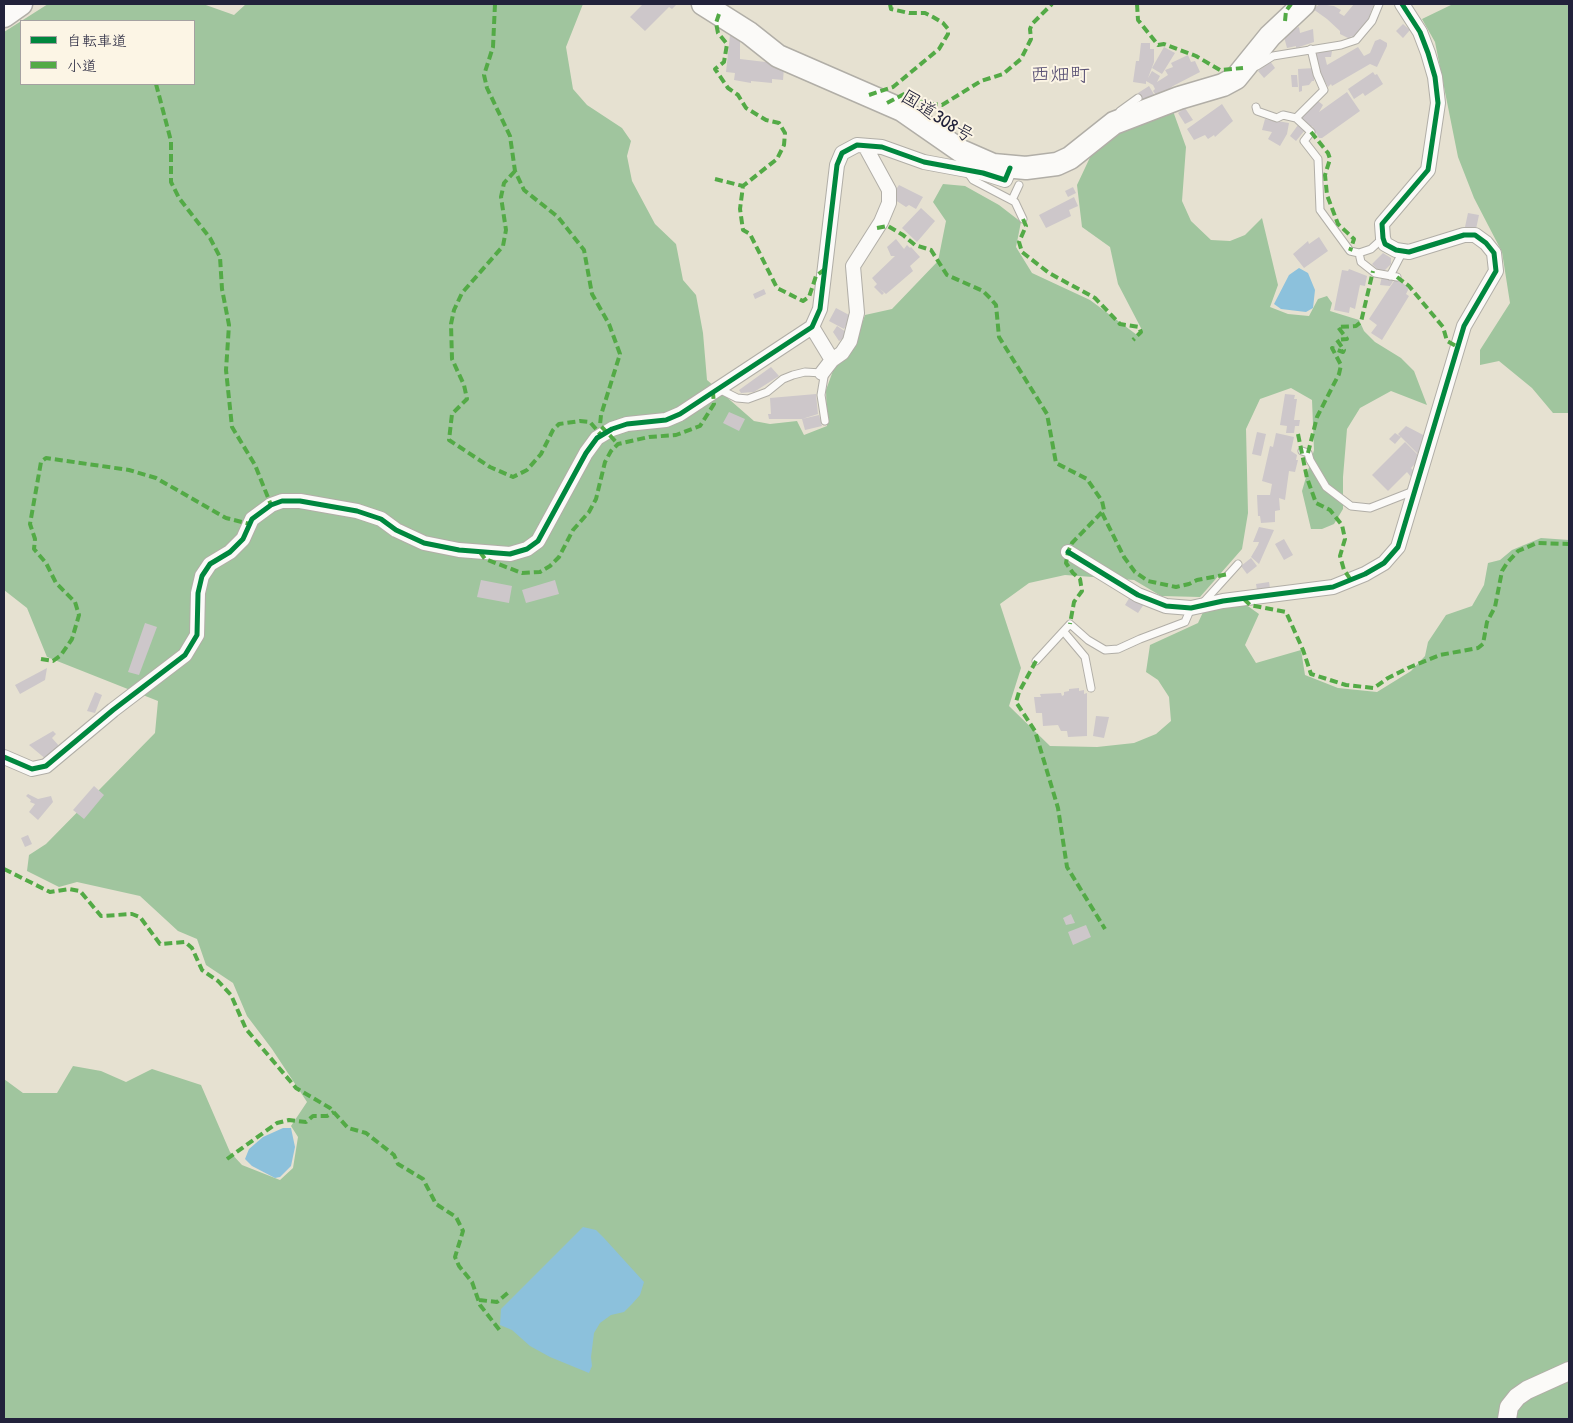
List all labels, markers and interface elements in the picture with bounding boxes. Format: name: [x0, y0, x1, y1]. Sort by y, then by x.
legend: [20, 20, 195, 85]
text: 自転車道: [67, 30, 127, 51]
text: 小道: [67, 55, 97, 76]
district label: 西畑町: [1030, 64, 1090, 88]
street label: 国道308号: [896, 86, 978, 148]

